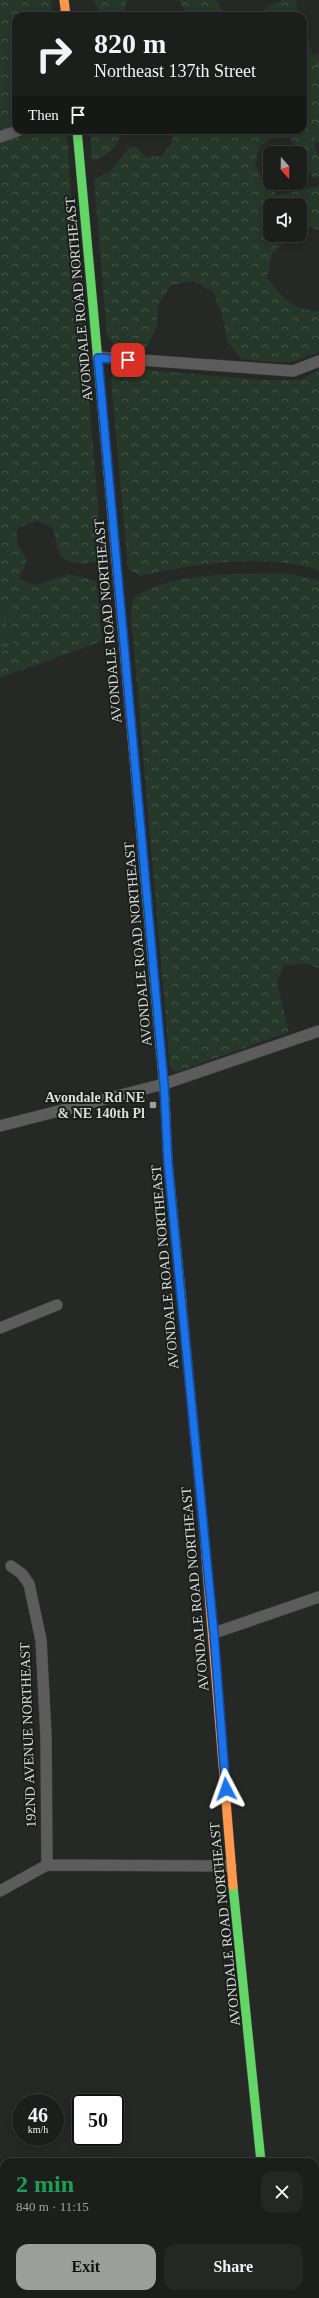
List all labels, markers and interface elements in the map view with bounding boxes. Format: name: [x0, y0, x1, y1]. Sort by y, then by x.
icon: right: [28, 28, 80, 80]
text: 820 m: [94, 28, 166, 59]
text: Northeast 137th Street: [94, 61, 256, 81]
icon: arrive: [67, 104, 89, 126]
text: Then: [28, 107, 59, 123]
north arrow: [263, 146, 307, 190]
map controls: [263, 146, 307, 242]
street label: AVONDALE ROAD NORTHEAST: [63, 196, 95, 402]
button: sound: [263, 198, 307, 242]
pin: [111, 343, 145, 377]
icon: arrive: [117, 349, 139, 371]
street label: AVONDALE ROAD NORTHEAST: [92, 518, 124, 724]
street label: AVONDALE ROAD NORTHEAST: [122, 841, 154, 1047]
place label: Avondale Rd NE & NE 140th Pl: [45, 1090, 145, 1121]
marker: Avondale Rd NE & NE 140th Pl: [148, 1100, 158, 1110]
street label: AVONDALE ROAD NORTHEAST: [149, 1164, 181, 1370]
street label: AVONDALE ROAD NORTHEAST: [179, 1486, 211, 1692]
street label: 192ND AVENUE NORTHEAST: [17, 1642, 39, 1828]
position arrow: [205, 1768, 247, 1810]
street label: AVONDALE ROAD NORTHEAST: [207, 1821, 243, 2027]
speed limit sign: 50: [72, 2094, 124, 2146]
text: 46: [28, 2104, 48, 2126]
text: km/h: [28, 2124, 48, 2135]
text: 2 min: [16, 2171, 74, 2197]
button: close: [261, 2171, 303, 2213]
text: 840 m · 11:15: [16, 2199, 89, 2214]
button: Exit: [16, 2244, 156, 2290]
button: Share: [164, 2244, 303, 2290]

